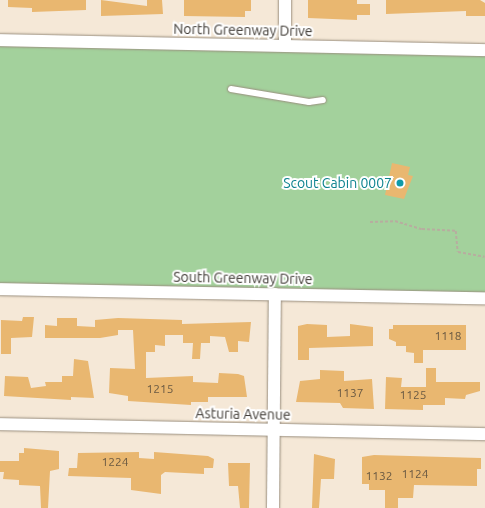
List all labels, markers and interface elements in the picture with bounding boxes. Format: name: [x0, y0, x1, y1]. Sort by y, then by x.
street label: North Greenway Drive: [173, 20, 313, 40]
place label: Scout Cabin 0007: [283, 175, 392, 191]
marker: Scout Cabin 0007: [395, 178, 405, 188]
street label: South Greenway Drive: [173, 268, 313, 288]
house number: 1118: [434, 329, 462, 343]
house number: 1215: [146, 382, 174, 396]
house number: 1137: [336, 386, 364, 400]
house number: 1125: [399, 388, 427, 402]
street label: Asturia Avenue: [195, 405, 291, 423]
house number: 1224: [101, 455, 129, 469]
house number: 1124: [401, 467, 429, 481]
house number: 1132: [365, 469, 393, 483]

